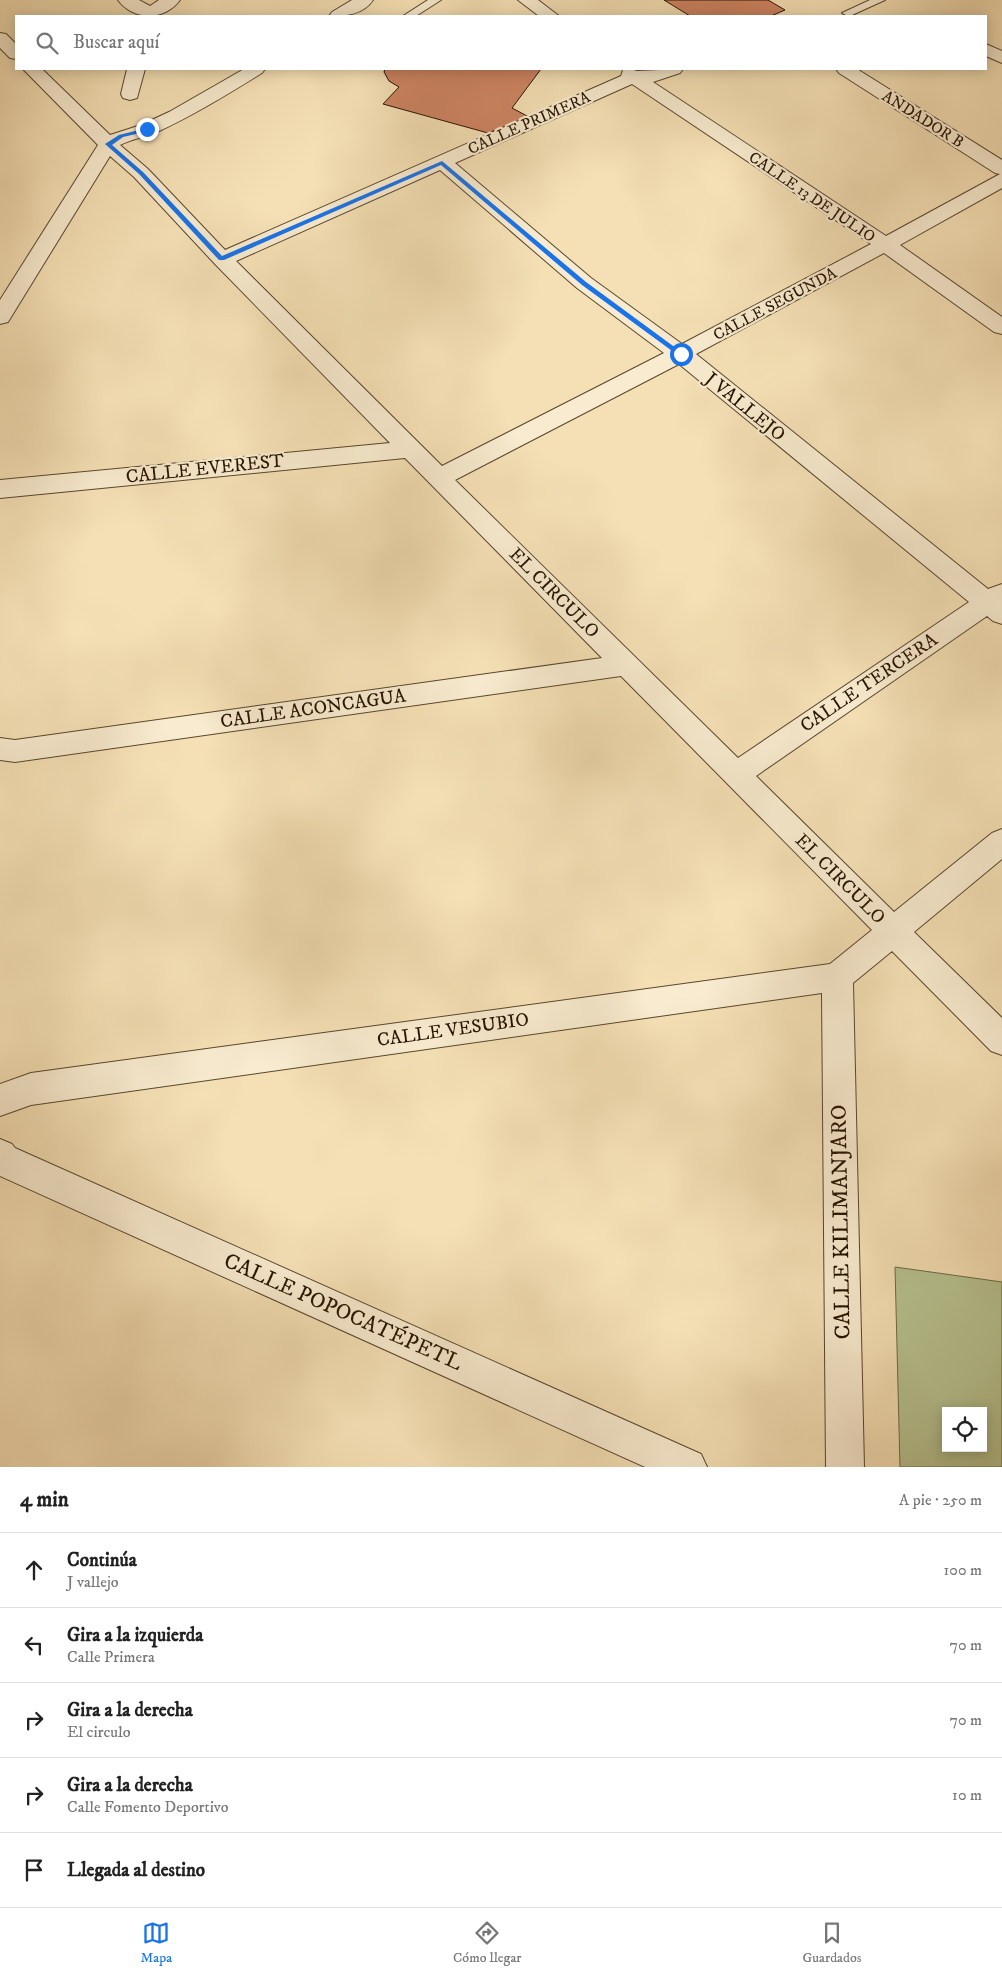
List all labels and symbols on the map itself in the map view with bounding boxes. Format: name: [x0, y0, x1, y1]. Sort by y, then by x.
street label: ANDADOR B: [878, 86, 968, 152]
street label: CALLE PRIMERA: [465, 87, 594, 159]
route end: [136, 118, 159, 141]
street label: CALLE 13 DE JULIO: [745, 147, 879, 247]
street label: CALLE SEGUNDA: [710, 263, 841, 345]
route start: [670, 343, 693, 366]
street label: J VALLEJO: [699, 366, 790, 446]
street label: CALLE EVEREST: [125, 449, 286, 489]
street label: EL CIRCULO: [504, 543, 604, 643]
street label: CALLE TERCERA: [796, 628, 943, 738]
street label: CALLE ACONCAGUA: [219, 684, 408, 733]
street label: EL CIRCULO: [790, 829, 890, 929]
street label: CALLE VESUBIO: [376, 1008, 530, 1052]
street label: CALLE KILIMANJARO: [825, 1104, 857, 1340]
street label: CALLE POPOCATÉPETL: [220, 1247, 467, 1377]

